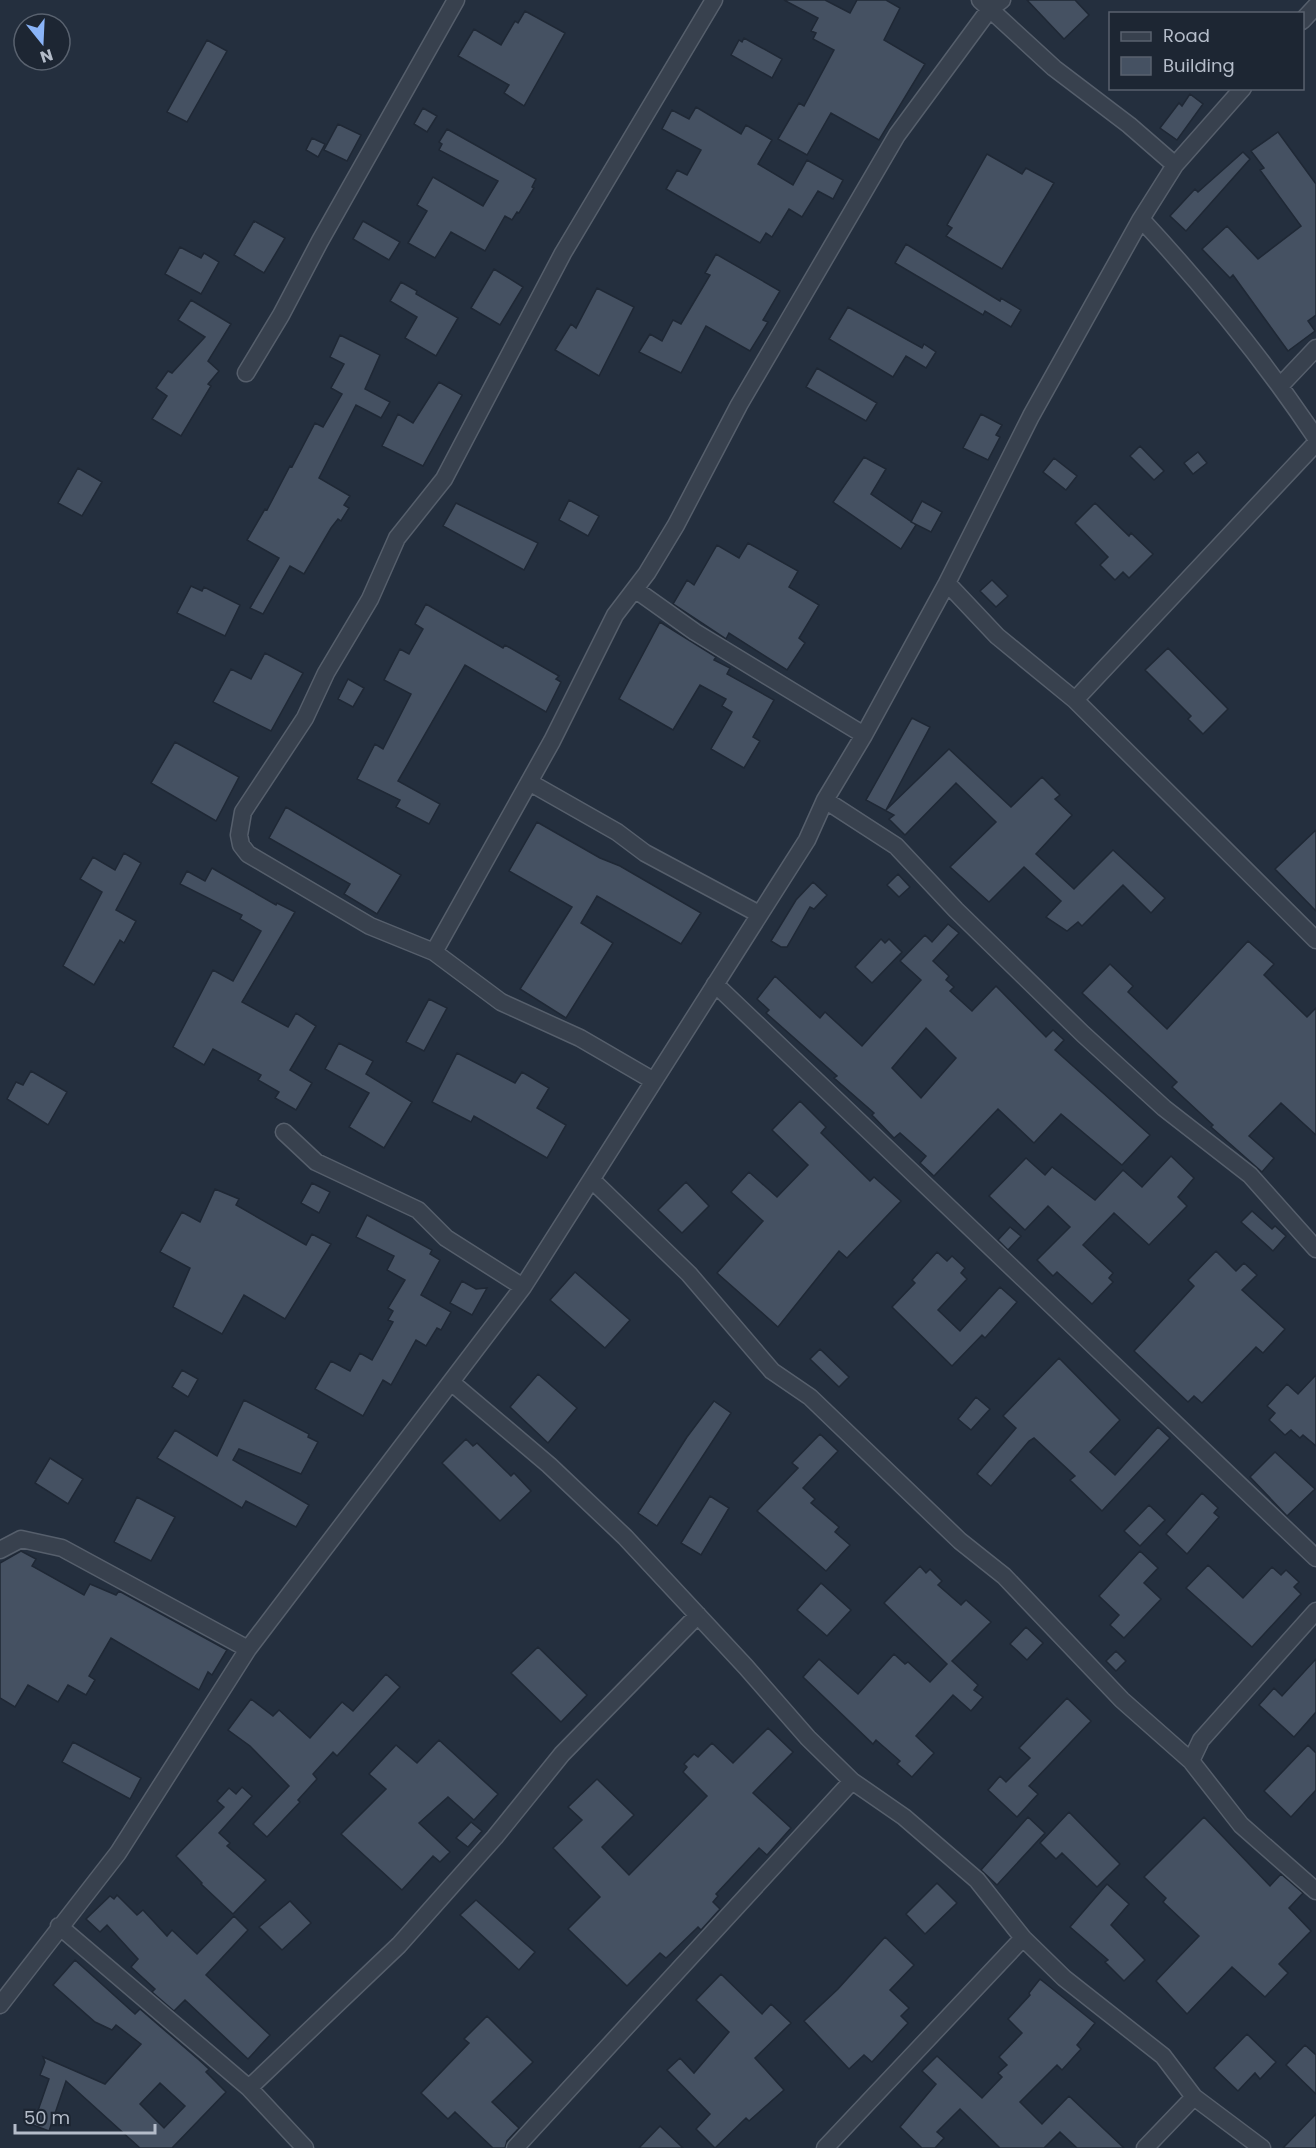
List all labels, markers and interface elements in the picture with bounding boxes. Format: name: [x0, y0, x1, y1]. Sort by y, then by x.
north arrow: [12, 12, 72, 72]
legend: [1109, 12, 1304, 90]
text: Road: [1163, 23, 1210, 48]
text: N: [37, 43, 56, 69]
text: Building: [1163, 53, 1235, 78]
scale bar: [15, 2097, 154, 2135]
text: 50 m: [24, 2105, 70, 2130]

